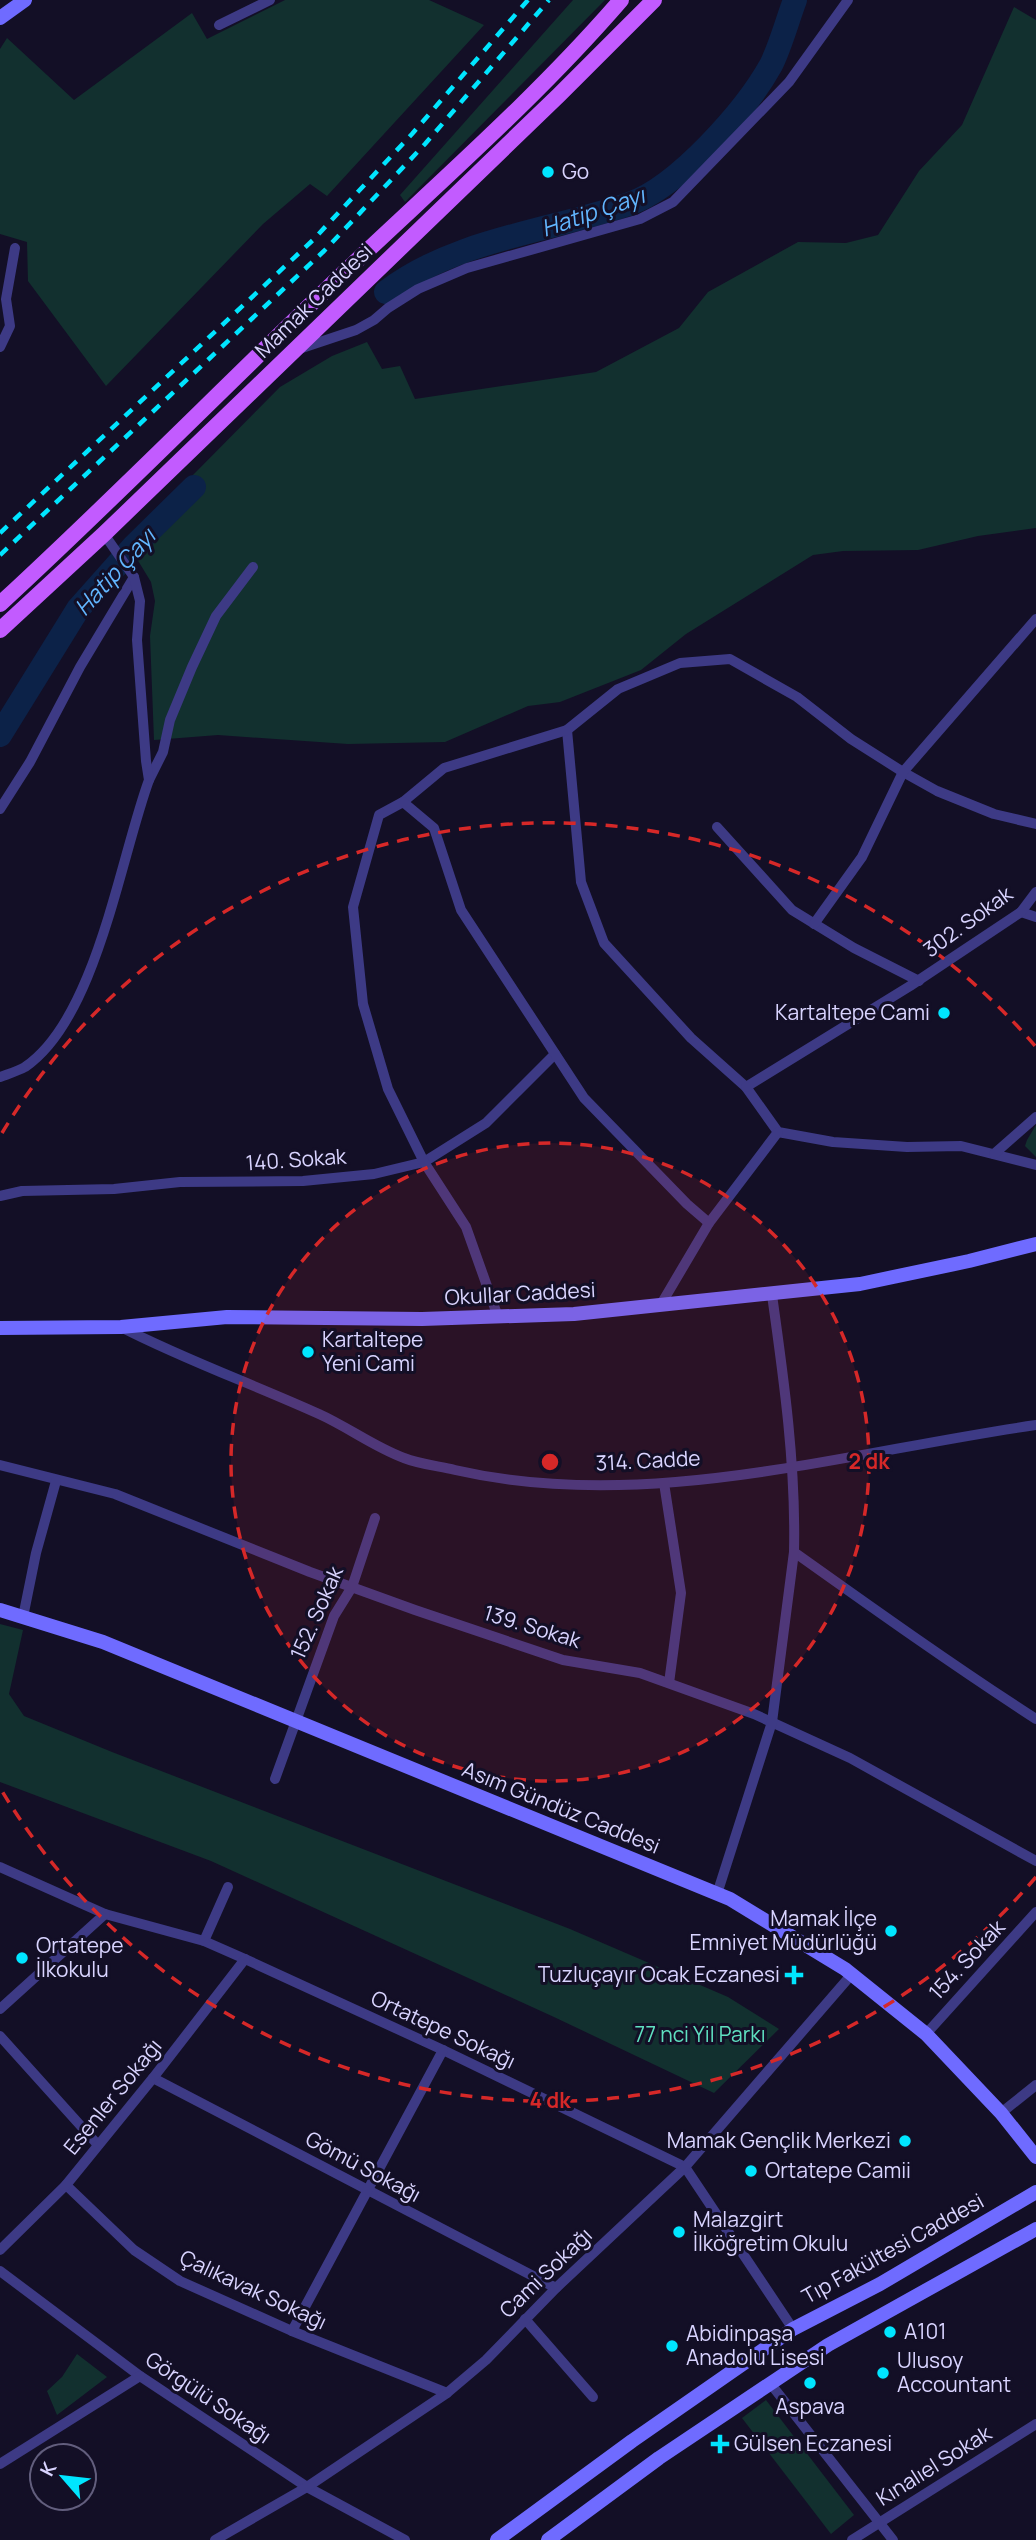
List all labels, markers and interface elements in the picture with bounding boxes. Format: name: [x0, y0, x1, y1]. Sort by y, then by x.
place label: Go: [562, 157, 589, 185]
marker: Go: [540, 164, 556, 180]
water label: Hatip Çayı: [537, 178, 650, 244]
street label: Mamak Caddesi: [248, 237, 378, 364]
water label: Hatip Çayı: [66, 520, 163, 622]
street label: 302. Sokak: [917, 879, 1018, 963]
place label: Kartaltepe Cami: [775, 998, 930, 1026]
marker: Kartaltepe Cami: [936, 1005, 952, 1021]
street label: 140. Sokak: [245, 1141, 348, 1176]
street label: Okullar Caddesi: [444, 1275, 596, 1311]
place label: Kartaltepe Yeni Cami: [322, 1325, 423, 1377]
marker: Kartaltepe Yeni Cami: [300, 1344, 316, 1360]
street label: 314. Cadde: [595, 1443, 701, 1477]
text: 2 dk: [849, 1447, 890, 1475]
centre of rings: [538, 1450, 562, 1474]
street label: 152. Sokak: [283, 1561, 349, 1664]
street label: 139. Sokak: [480, 1598, 585, 1654]
street label: Asım Gündüz Caddesi: [458, 1755, 664, 1860]
place label: Mamak İlçe Emniyet Müdürlüğü: [689, 1904, 877, 1956]
street label: 154. Sokak: [922, 1913, 1011, 2005]
marker: Mamak İlçe Emniyet Müdürlüğü: [883, 1923, 899, 1939]
place label: Ortatepe İlkokulu: [36, 1931, 124, 1983]
marker: Ortatepe İlkokulu: [14, 1950, 30, 1966]
place label: Tuzluçayır Ocak Eczanesi: [538, 1960, 780, 1988]
marker: Tuzluçayır Ocak Eczanesi: [786, 1967, 802, 1983]
street label: Ortatepe Sokağı: [367, 1983, 520, 2075]
park label: 77 nci Yil Parkı: [634, 2020, 766, 2048]
street label: Esenler Sokağı: [57, 2033, 168, 2160]
text: 4 dk: [529, 2086, 571, 2114]
street label: Gömü Sokağı: [301, 2124, 426, 2208]
place label: Mamak Gençlik Merkezi: [667, 2126, 891, 2154]
marker: Mamak Gençlik Merkezi: [897, 2133, 913, 2149]
place label: Ortatepe Camii: [765, 2156, 911, 2184]
marker: Ortatepe Camii: [743, 2163, 759, 2179]
street label: Tıp Fakültesi Caddesi: [797, 2186, 988, 2310]
place label: Malazgirt İlköğretim Okulu: [693, 2205, 848, 2257]
street label: Cami Sokağı: [493, 2221, 598, 2323]
marker: Malazgirt İlköğretim Okulu: [671, 2224, 687, 2240]
street label: Çalıkavak Sokağı: [175, 2243, 332, 2335]
place label: A101: [904, 2317, 947, 2345]
place label: Abidinpaşa Anadolu Lisesi: [686, 2319, 825, 2371]
marker: A101: [882, 2324, 898, 2340]
marker: Abidinpaşa Anadolu Lisesi: [664, 2338, 680, 2354]
street label: Görgülü Sokağı: [140, 2345, 277, 2450]
place label: Ulusoy Accountant: [897, 2346, 1011, 2398]
marker: Ulusoy Accountant: [875, 2365, 891, 2381]
marker: Aspava: [802, 2375, 818, 2391]
place label: Aspava: [775, 2392, 845, 2420]
street label: Kınalıel Sokak: [871, 2418, 997, 2512]
place label: Gülsen Eczanesi: [734, 2429, 892, 2457]
marker: Gülsen Eczanesi: [712, 2436, 728, 2452]
north arrow: [28, 2442, 98, 2512]
text: K: [34, 2457, 63, 2481]

